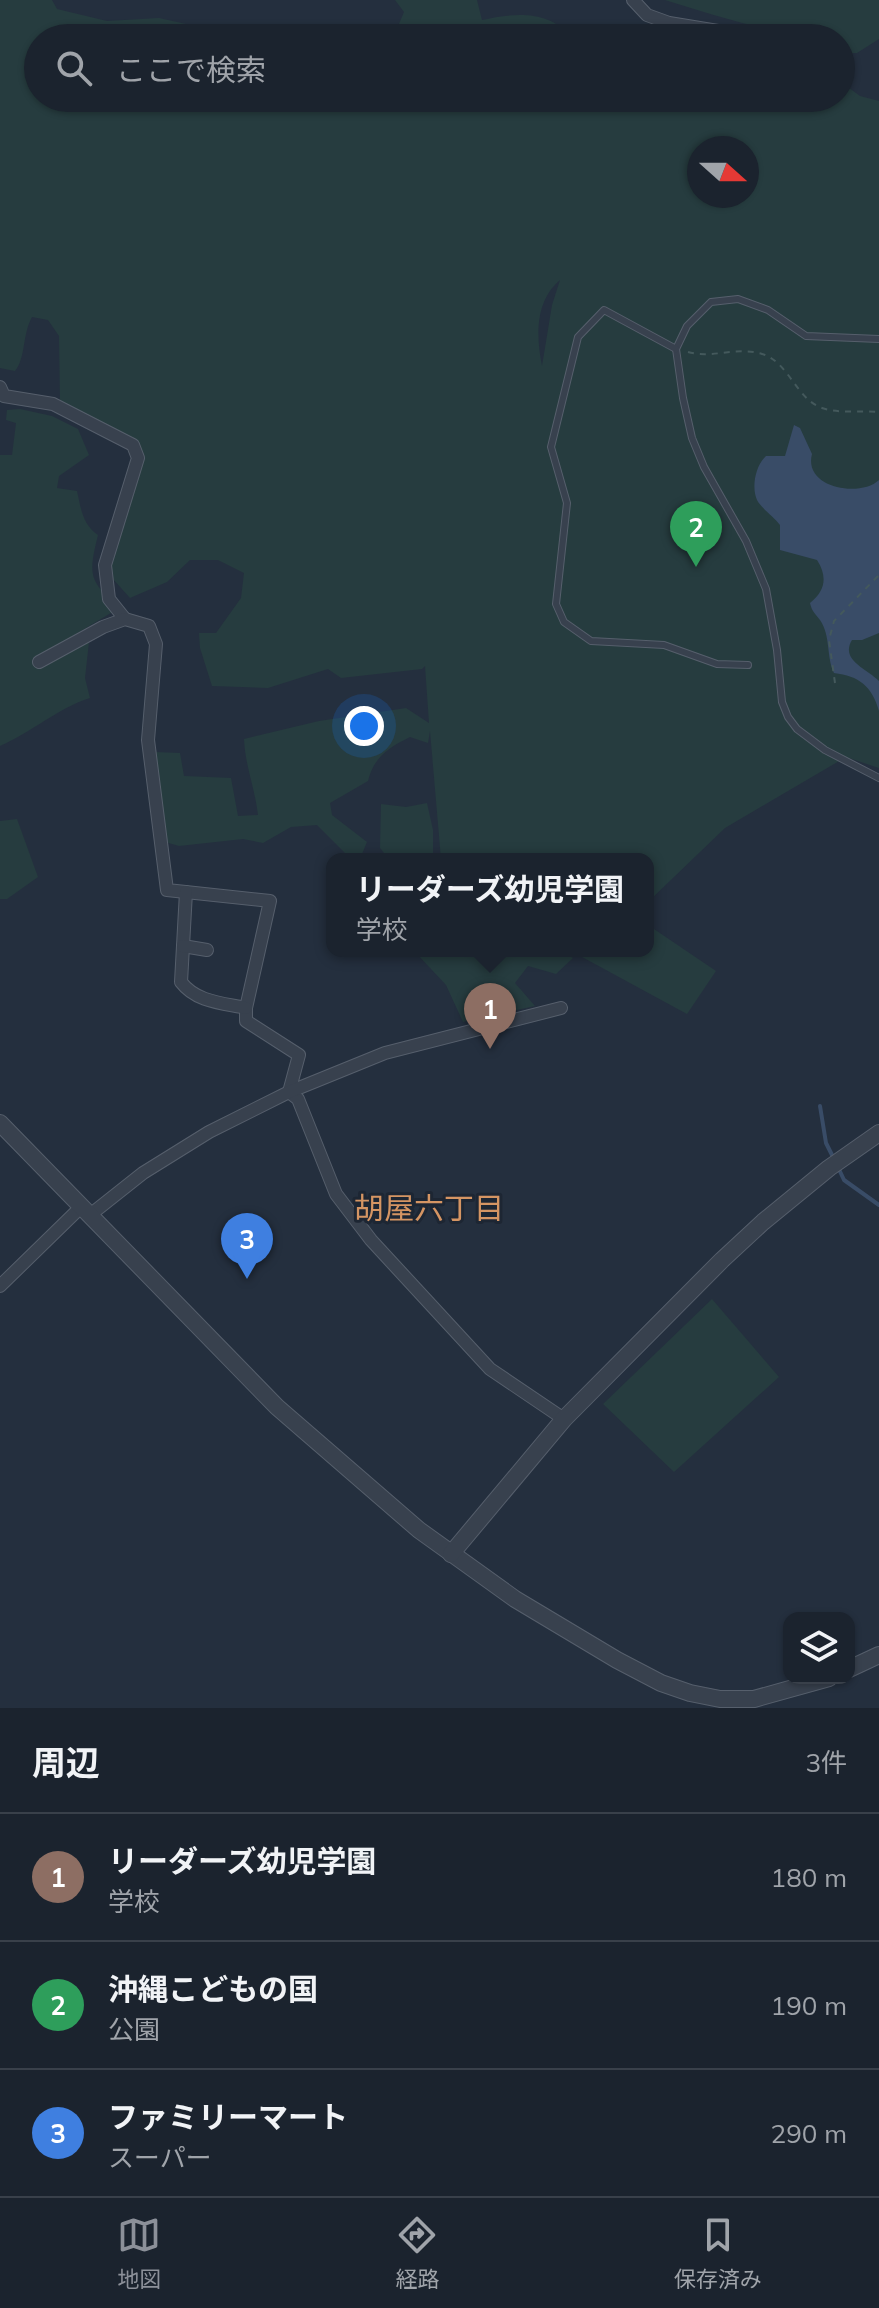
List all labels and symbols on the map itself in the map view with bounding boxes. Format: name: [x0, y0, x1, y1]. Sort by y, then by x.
north arrow: [687, 136, 759, 208]
pin: 2: [670, 501, 722, 567]
your location: [344, 706, 384, 746]
pin: 1: [464, 983, 516, 1049]
district label: 胡屋六丁目: [354, 1189, 504, 1227]
pin: 3: [221, 1213, 273, 1279]

